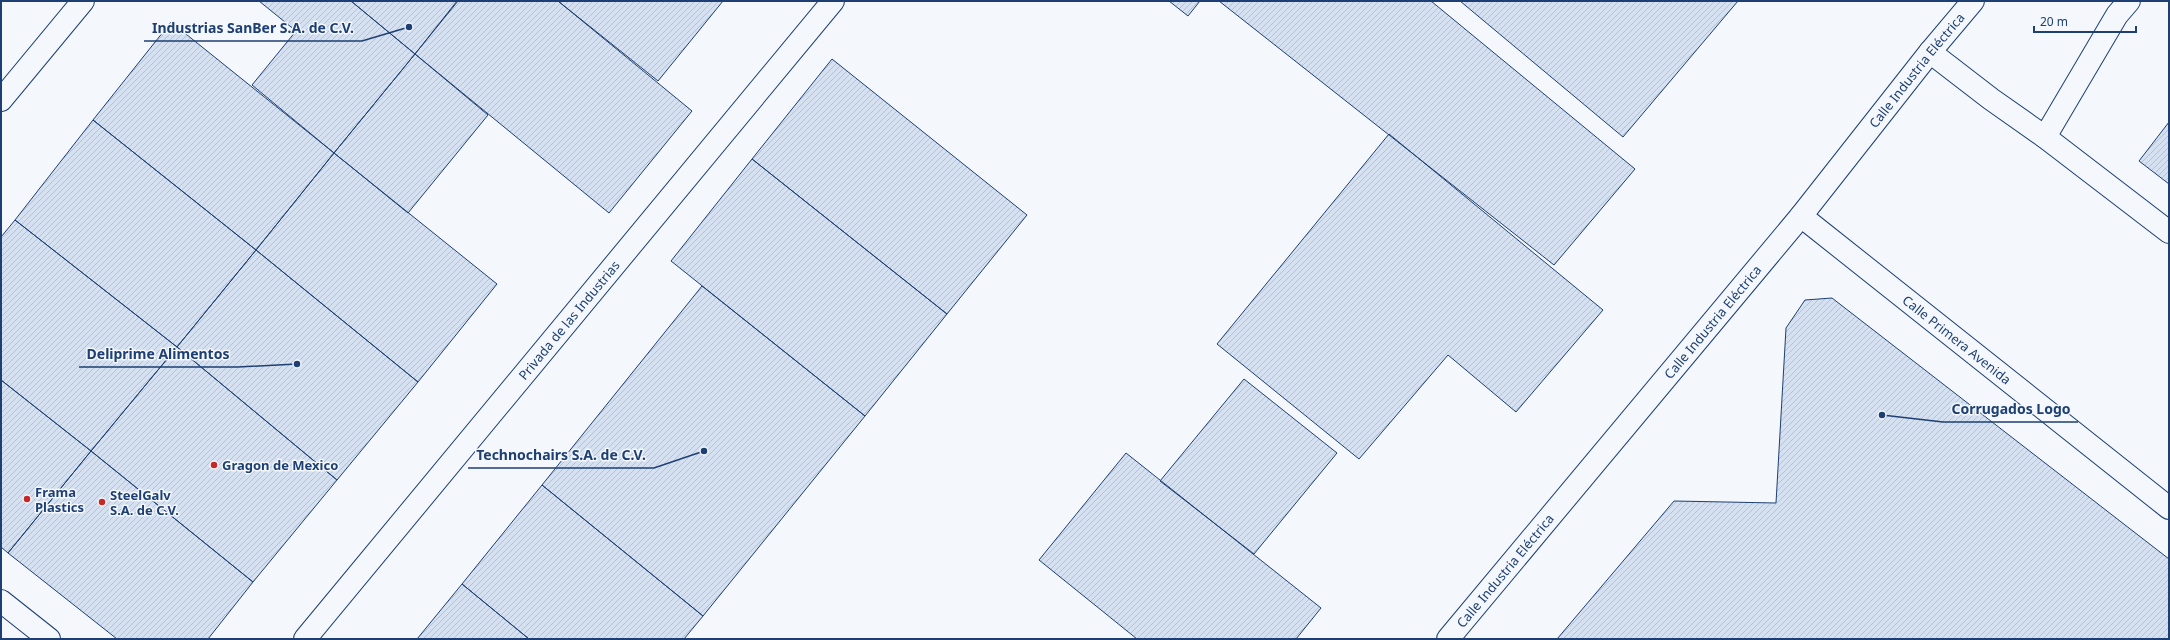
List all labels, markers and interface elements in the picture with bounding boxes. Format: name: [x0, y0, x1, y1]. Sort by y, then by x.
scale bar: [2034, 8, 2136, 34]
street label: Calle Industria Eléctrica: [1865, 9, 1968, 132]
text: 20 m: [2040, 13, 2068, 30]
callout: Industrias SanBer S.A. de C.V.: [144, 15, 362, 41]
text: Industrias SanBer S.A. de C.V.: [152, 18, 354, 37]
street label: Privada de las Industrias: [514, 257, 624, 384]
street label: Calle Industria Eléctrica: [1660, 261, 1765, 383]
street label: Calle Primera Avenida: [1899, 291, 2015, 388]
callout: Deliprime Alimentos: [79, 341, 238, 367]
text: Deliprime Alimentos: [87, 344, 229, 363]
callout: Corrugados Logo: [1943, 396, 2078, 422]
text: Corrugados Logo: [1951, 399, 2071, 418]
callout: Technochairs S.A. de C.V.: [468, 442, 654, 468]
text: Technochairs S.A. de C.V.: [476, 445, 646, 464]
place label: Gragon de Mexico: [222, 456, 338, 474]
marker: Gragon de Mexico: [209, 460, 219, 470]
place label: Frama Plastics: [35, 483, 84, 516]
place label: SteelGalv S.A. de C.V.: [110, 486, 179, 519]
marker: Frama Plastics: [22, 494, 32, 504]
marker: SteelGalv S.A. de C.V.: [97, 497, 107, 507]
street label: Calle Industria Eléctrica: [1452, 510, 1558, 631]

